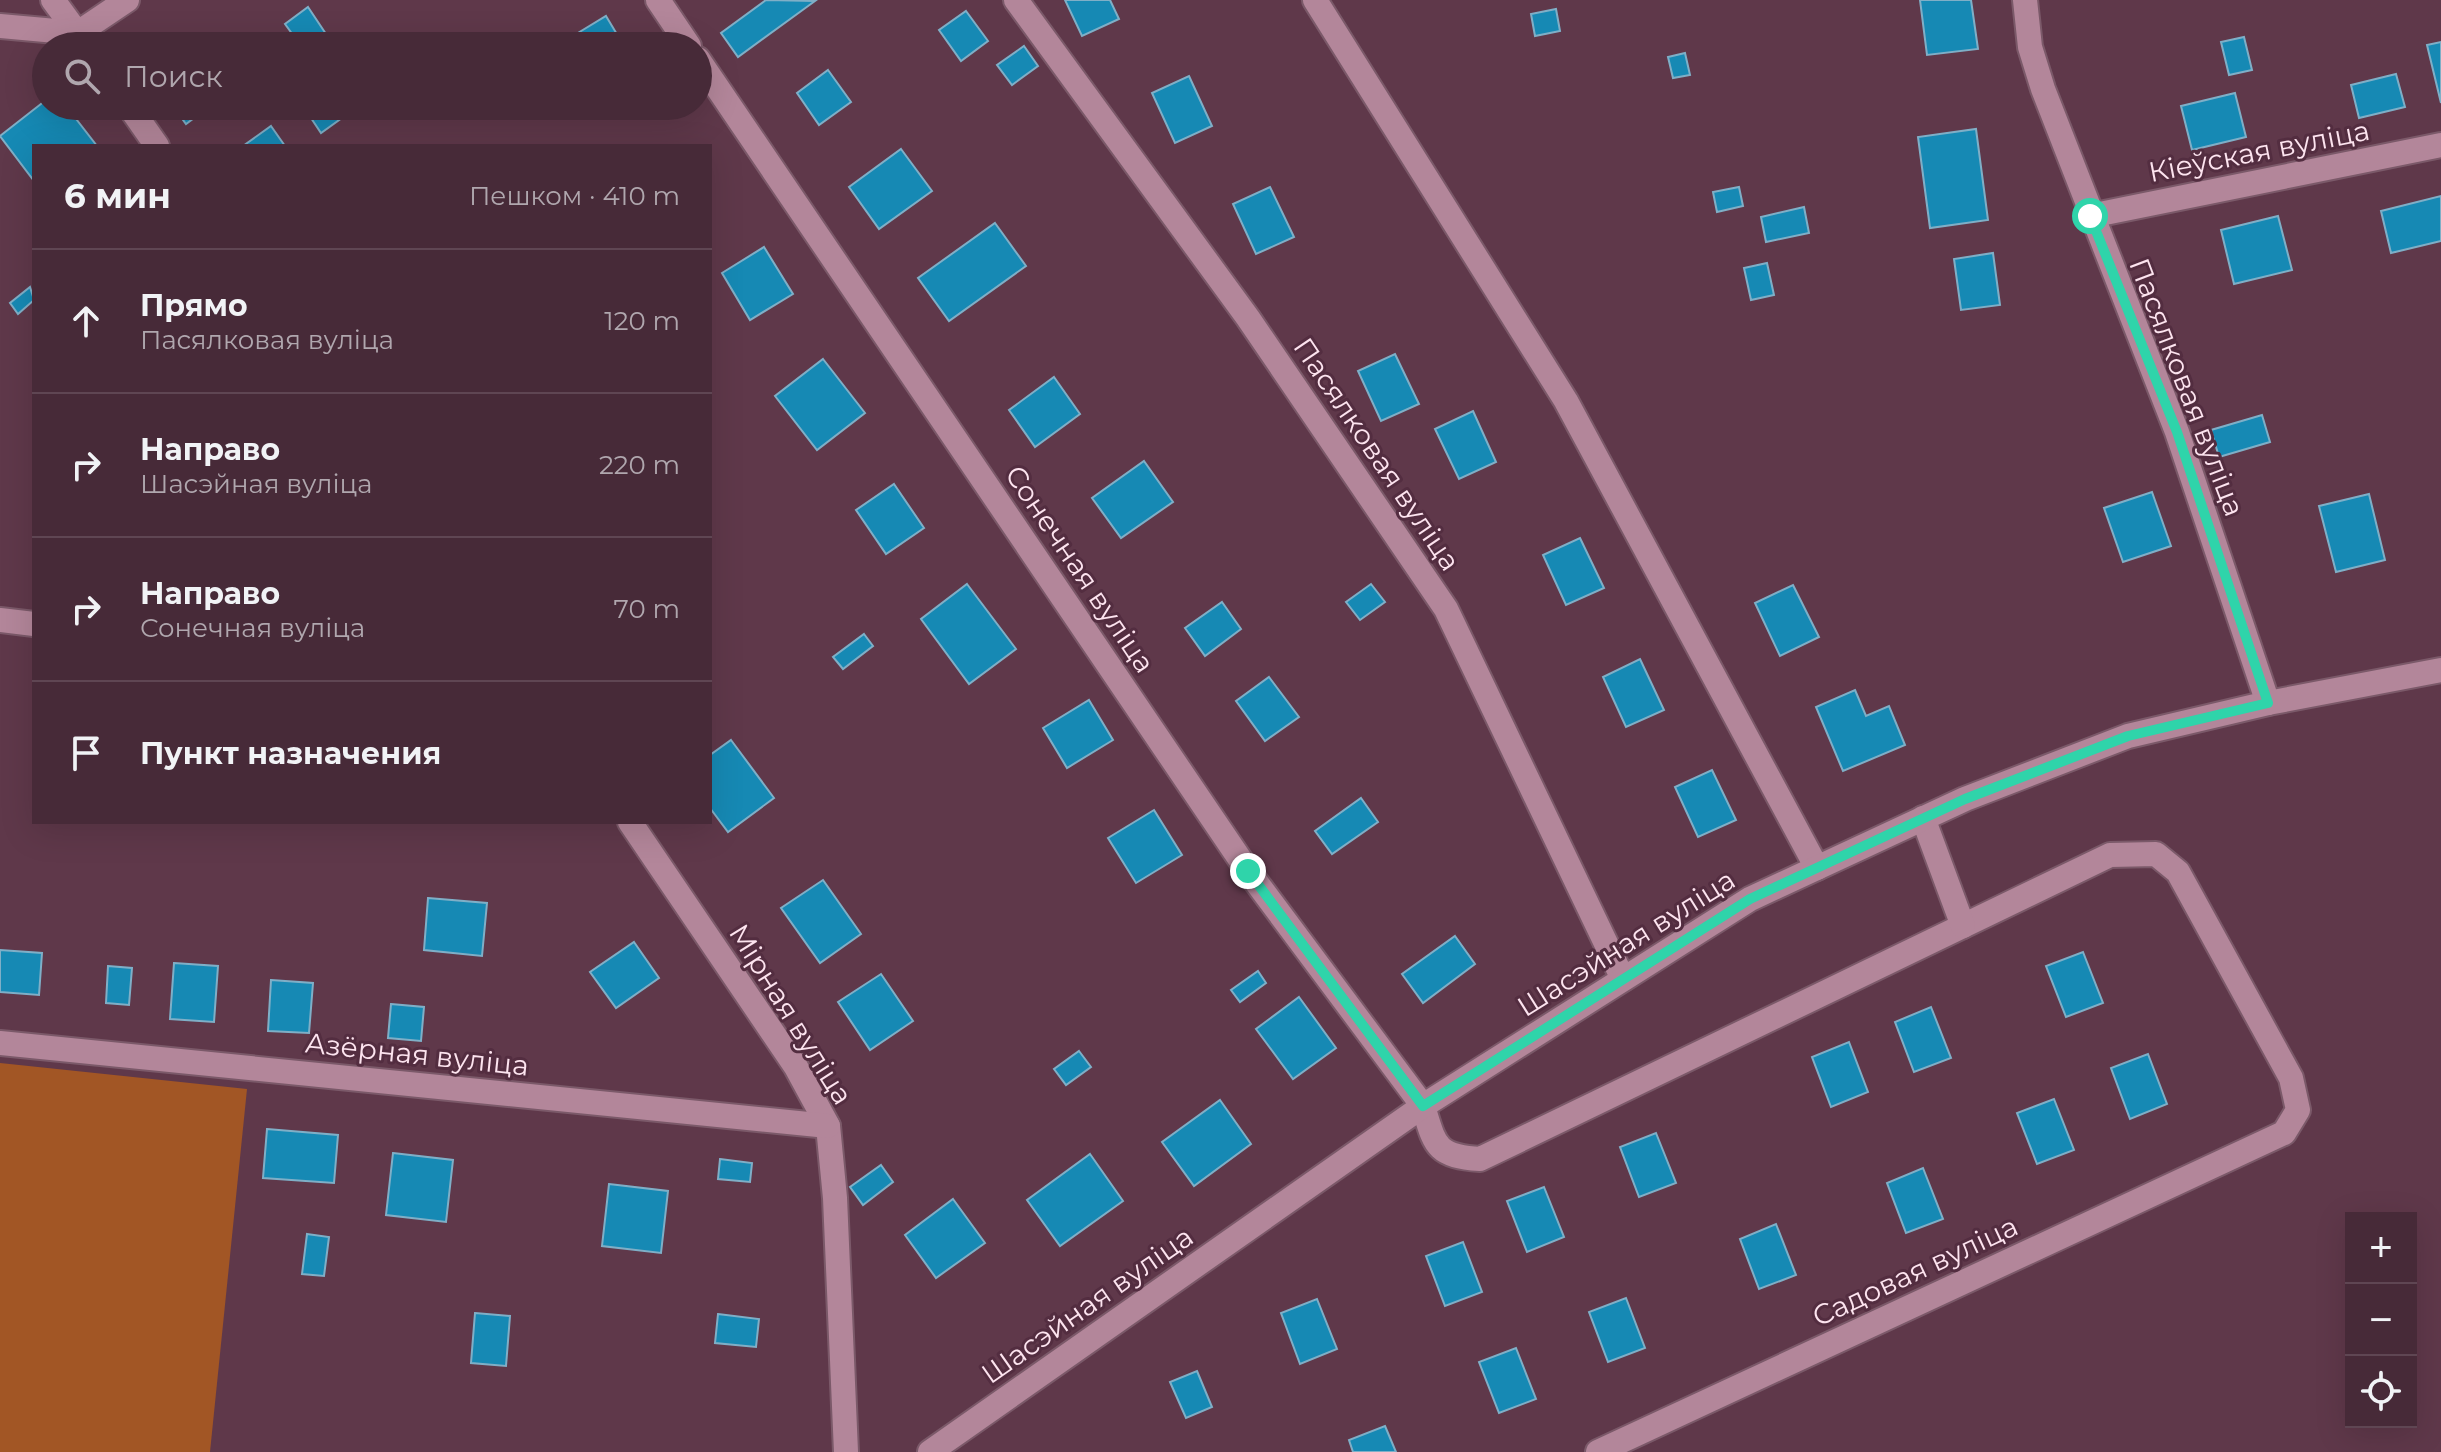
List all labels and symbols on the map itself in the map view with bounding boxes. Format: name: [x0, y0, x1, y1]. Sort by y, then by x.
street label: Кіеўская вуліца: [2146, 113, 2372, 189]
route start: [2072, 198, 2108, 234]
street label: Пасялковая вуліца: [2122, 253, 2252, 521]
street label: Пасялковая вуліца: [1286, 331, 1468, 577]
street label: Сонечная вуліца: [998, 459, 1162, 679]
route end: [1230, 853, 1266, 889]
street label: Шасэйная вуліца: [1511, 862, 1741, 1024]
street label: Мірная вуліца: [722, 918, 860, 1110]
street label: Азёрная вуліца: [304, 1025, 530, 1083]
street label: Садовая вуліца: [1807, 1209, 2023, 1333]
street label: Шасэйная вуліца: [975, 1219, 1199, 1391]

